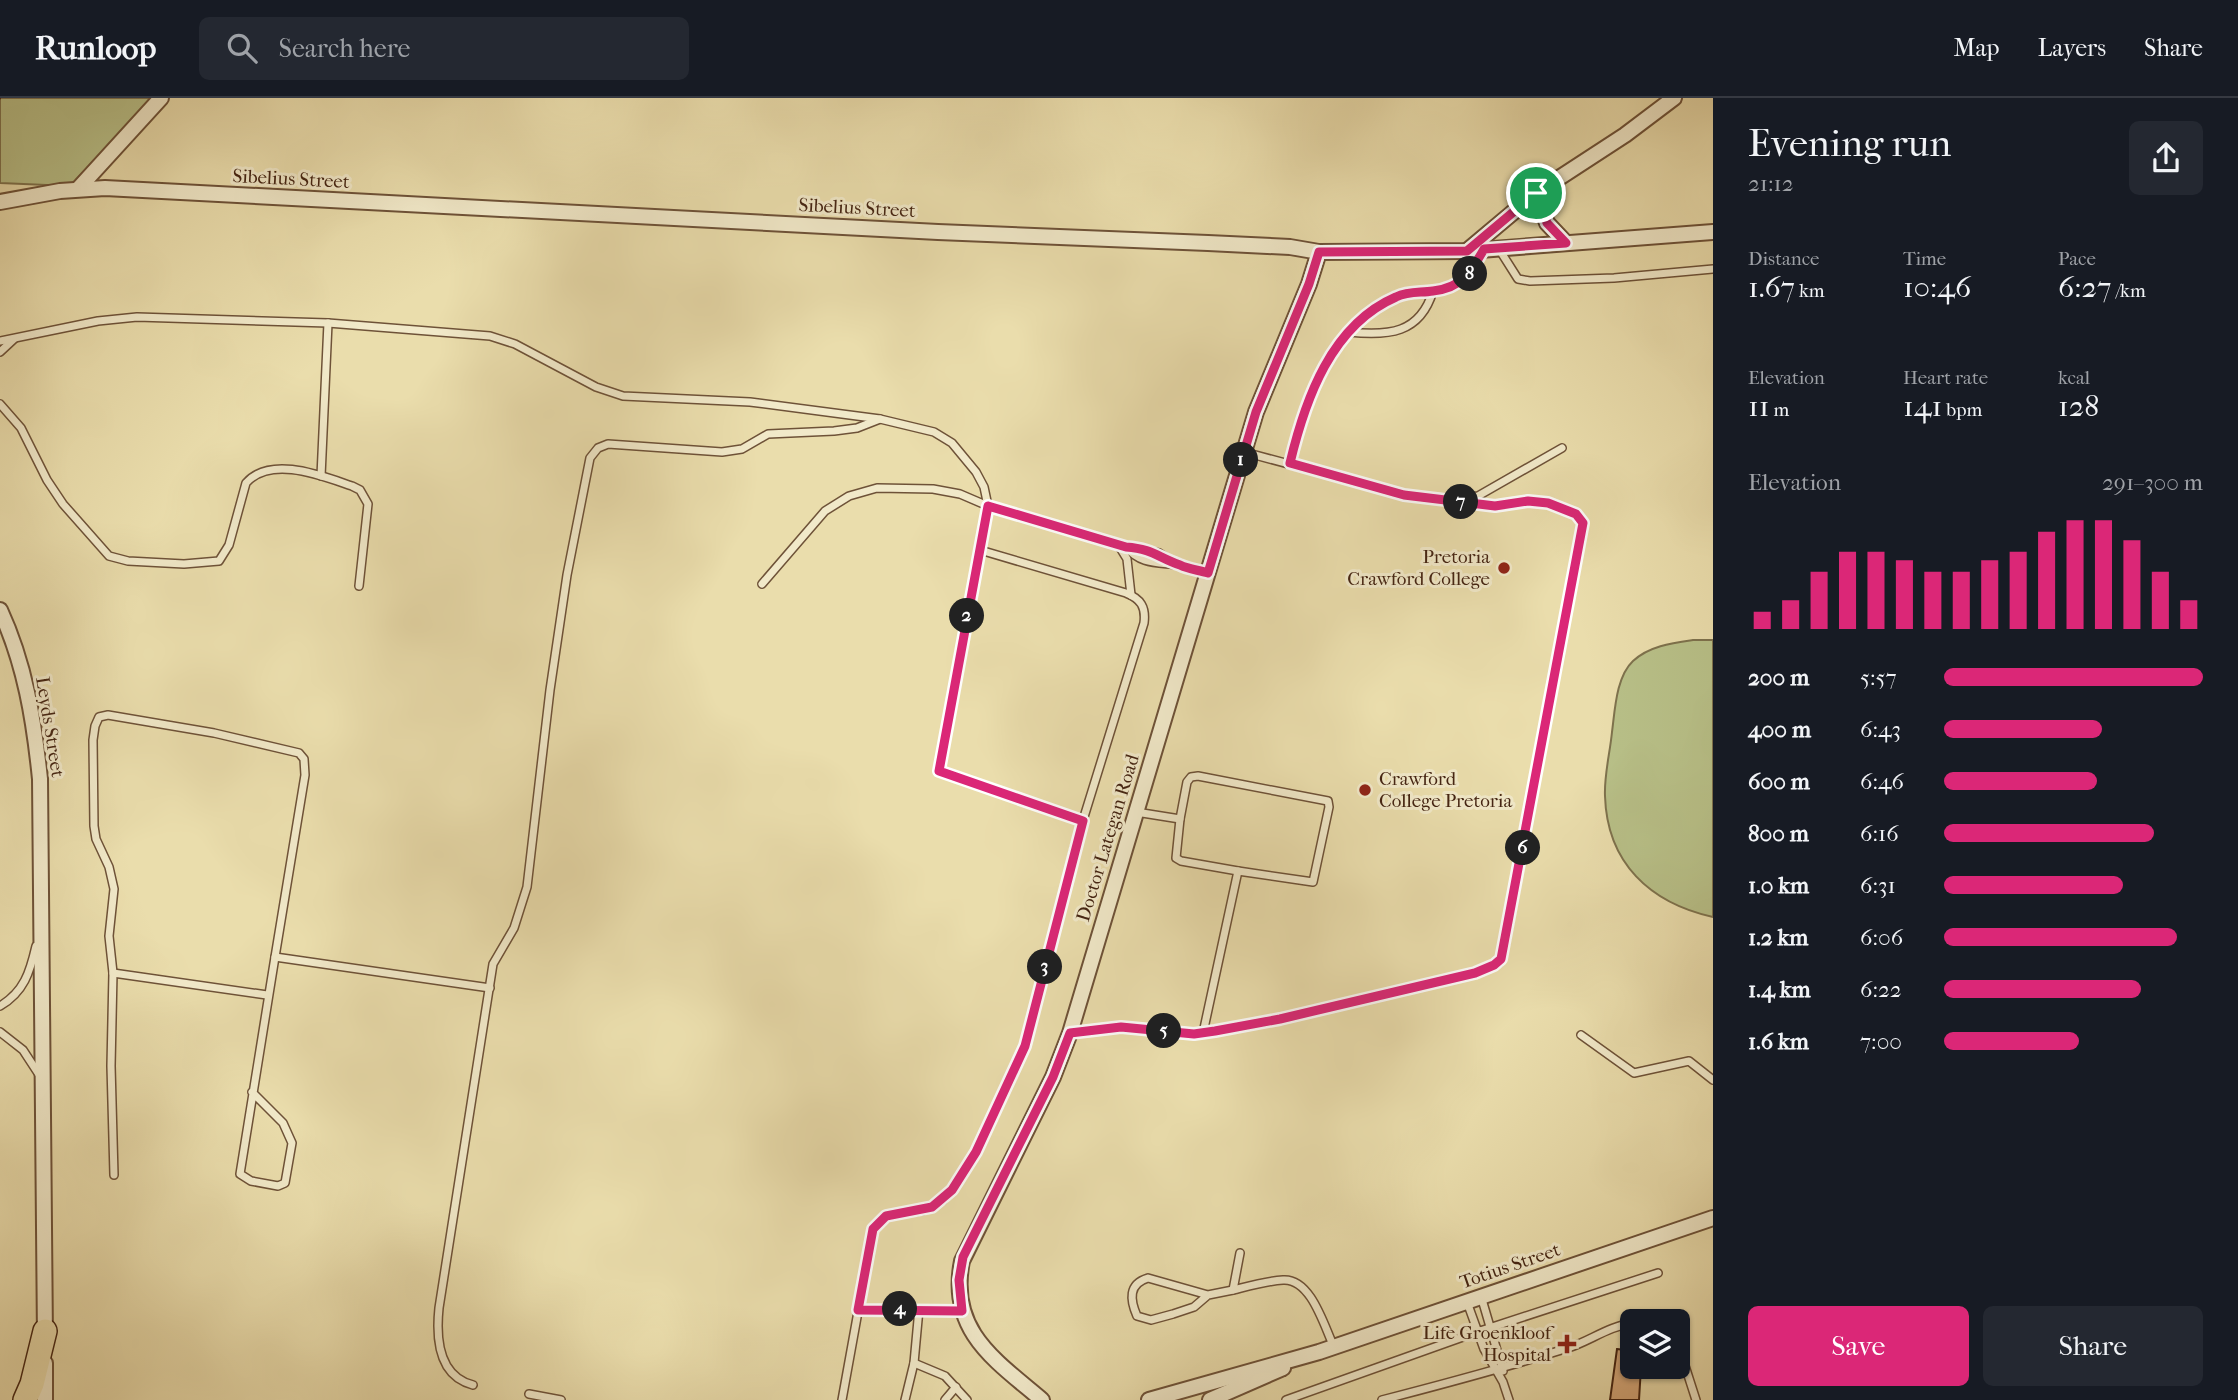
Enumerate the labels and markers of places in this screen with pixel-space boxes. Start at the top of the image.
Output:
pin [1506,163,1566,223]
pin: 8 [1452,256,1488,292]
pin: 1 [1224,442,1258,478]
pin: 7 [1444,484,1478,520]
place label: Pretoria Crawford College [1347,546,1490,590]
marker: Pretoria Crawford College [1496,560,1512,576]
pin: 2 [950,598,984,634]
place label: Crawford College Pretoria [1379,768,1512,812]
marker: Crawford College Pretoria [1357,782,1373,798]
pin: 6 [1506,830,1540,866]
pin: 3 [1028,950,1062,984]
pin: 5 [1146,1014,1182,1048]
pin: 4 [883,1292,918,1326]
place label: Life Groenkloof Hospital [1423,1322,1555,1366]
marker: Life Groenkloof Hospital [1557,1334,1577,1354]

